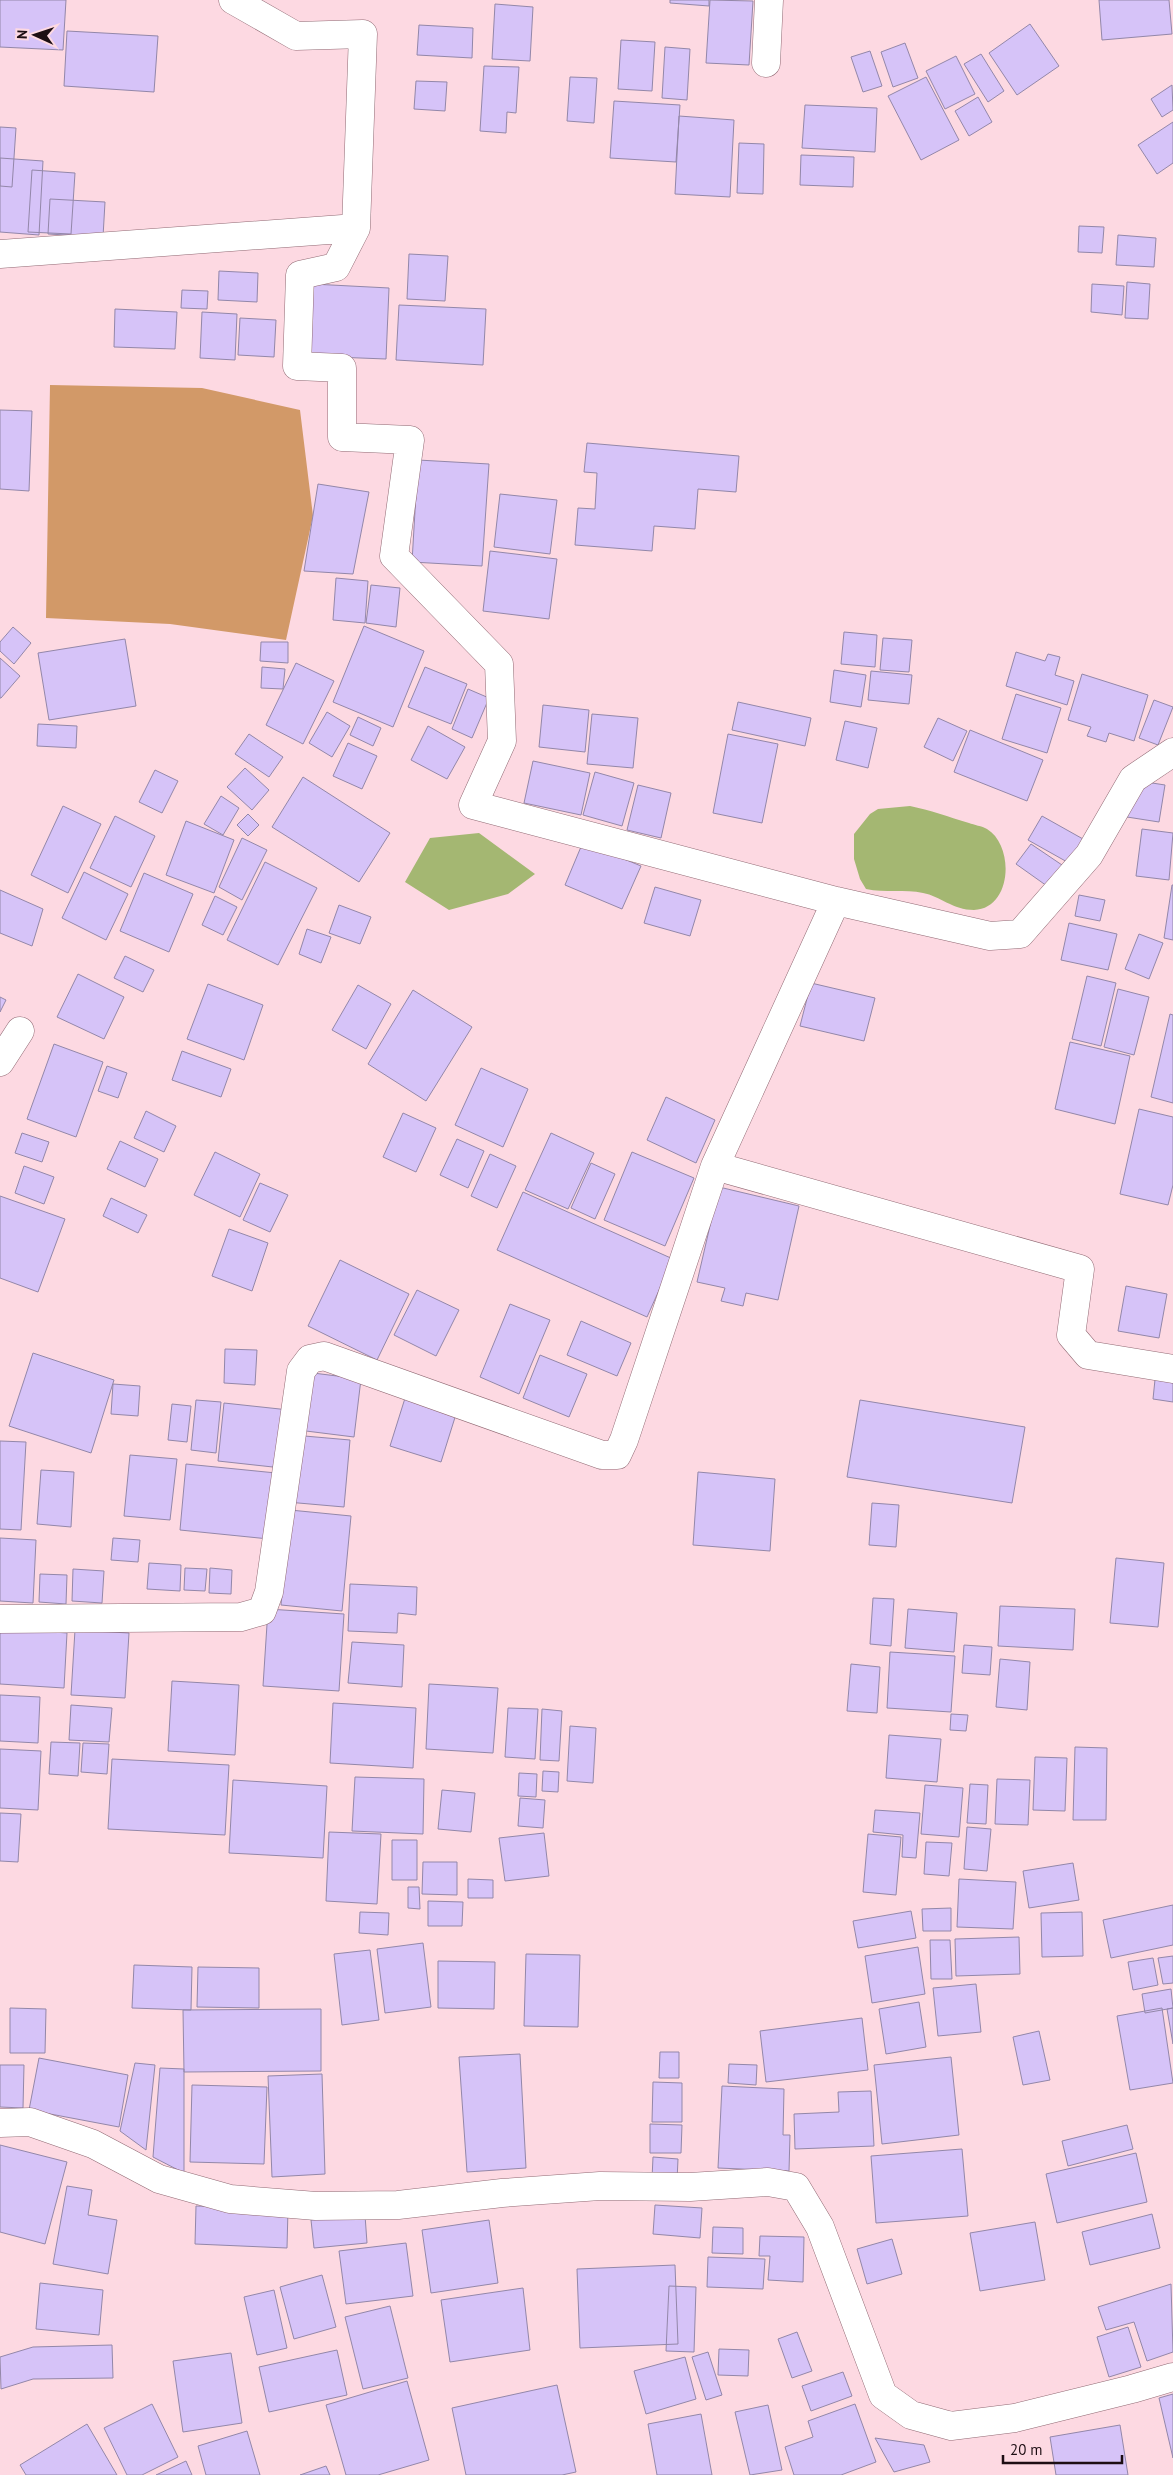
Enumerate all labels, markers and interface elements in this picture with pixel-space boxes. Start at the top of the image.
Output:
north arrow [10,10,60,60]
text: N [13,29,31,39]
scale bar [1003,2432,1122,2464]
text: 20 m [1010,2440,1043,2459]

